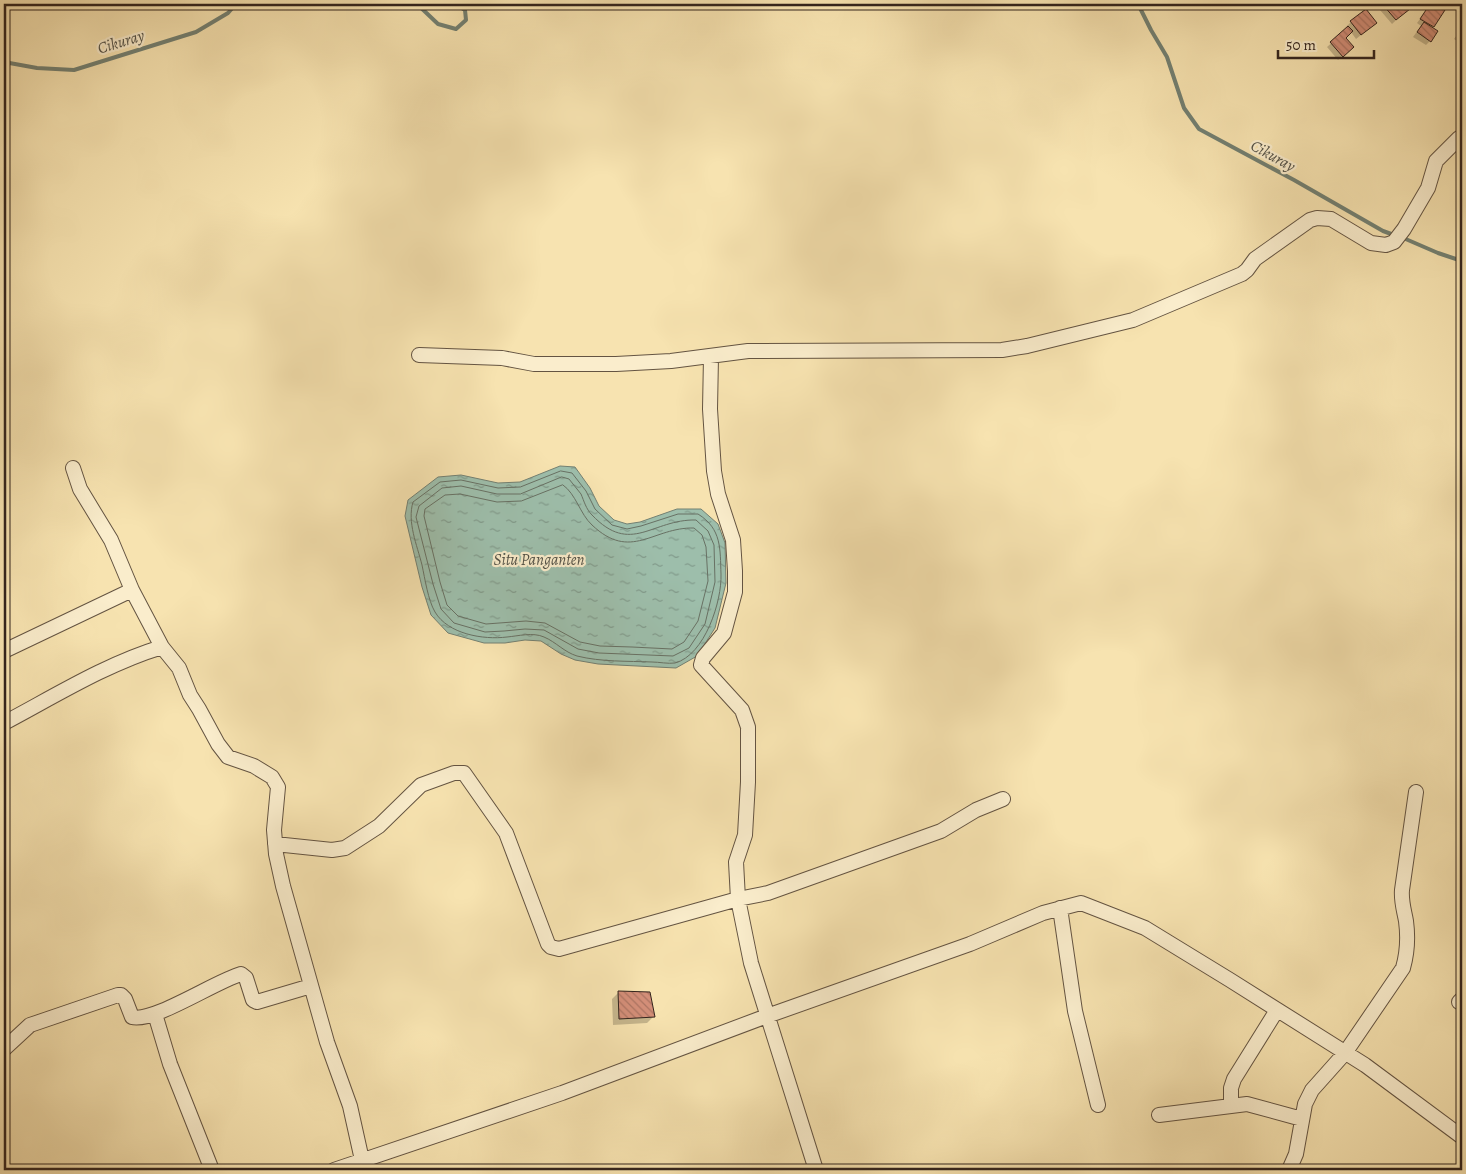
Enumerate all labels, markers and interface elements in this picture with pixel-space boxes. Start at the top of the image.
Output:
water label: Cikuray [95,24,147,60]
scale bar [1278,28,1375,60]
text: 50 m [1286,35,1316,55]
water label: Cikuray [1247,135,1299,177]
water label: Situ Panganten [494,549,584,571]

